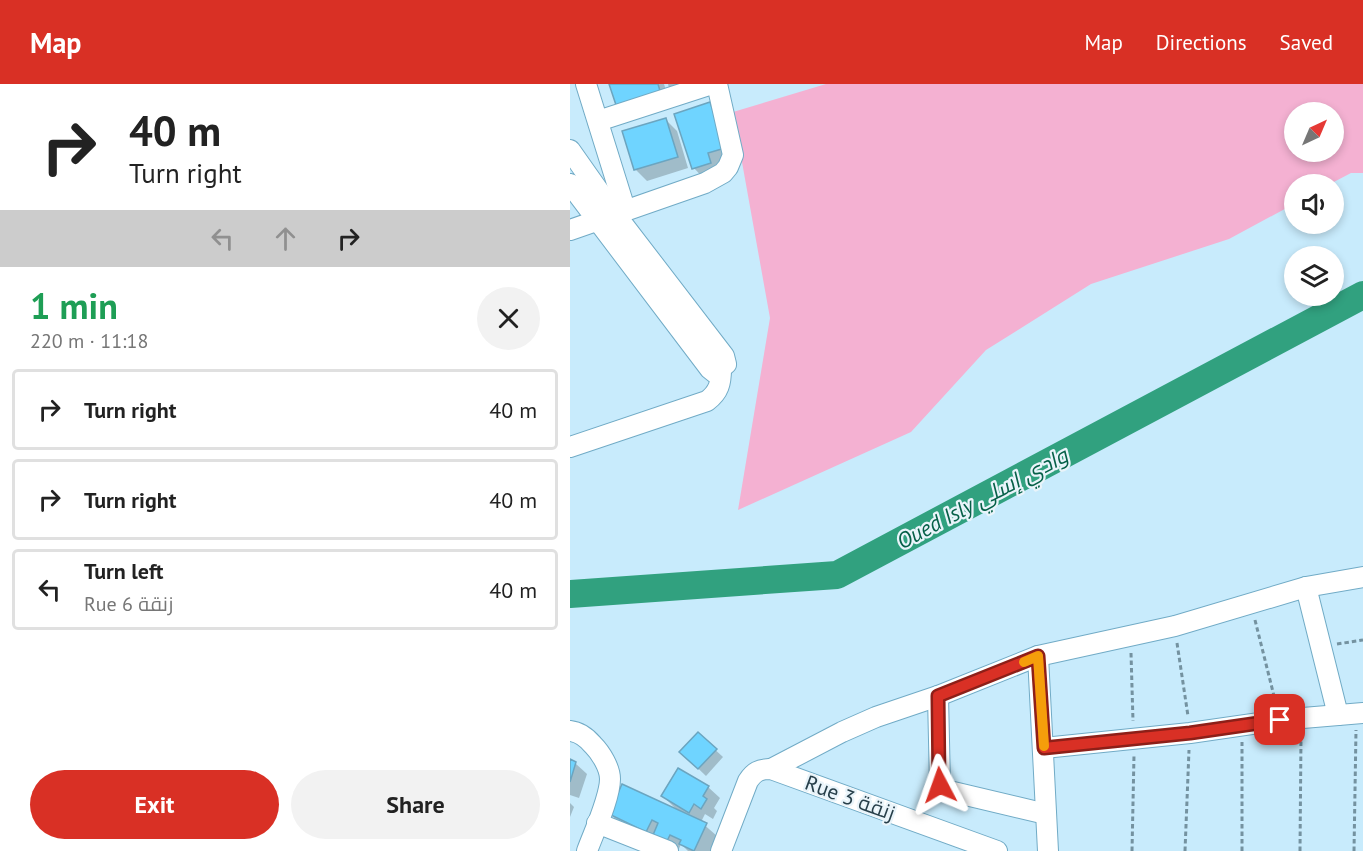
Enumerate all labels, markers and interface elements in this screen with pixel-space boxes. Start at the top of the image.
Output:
text: Map [30,24,81,61]
text: Map [1084,29,1123,56]
text: Directions [1156,29,1247,56]
text: Saved [1280,29,1333,56]
north arrow [1284,102,1344,162]
map controls [1284,102,1344,306]
text: 40 m [129,103,221,158]
icon: right [30,108,108,186]
text: Turn right [129,156,242,190]
button: sound [1284,174,1344,234]
icon: left [206,222,239,255]
icon: ahead [269,222,302,255]
icon: right [332,222,365,255]
button: layers [1284,246,1344,306]
text: 1 min [30,282,118,329]
button: close [477,287,540,350]
text: 220 m · 11:18 [30,328,148,354]
icon: right [33,393,66,426]
text: Turn right [84,396,176,424]
text: 40 m [489,396,537,424]
water label: Oued Isly وادي إسلي [892,440,1076,558]
icon: right [33,483,66,516]
text: Turn right [84,486,176,514]
text: 40 m [489,486,537,514]
text: Turn left [84,557,164,585]
icon: left [33,573,66,606]
text: 40 m [489,576,537,604]
text: Rue 6 زنقة [84,591,173,617]
pin [1254,694,1305,745]
icon: arrive [1263,703,1296,736]
position arrow [908,753,972,817]
street label: Rue 3 زنقة [802,769,899,826]
button: Exit [30,770,279,839]
button: Share [291,770,540,839]

